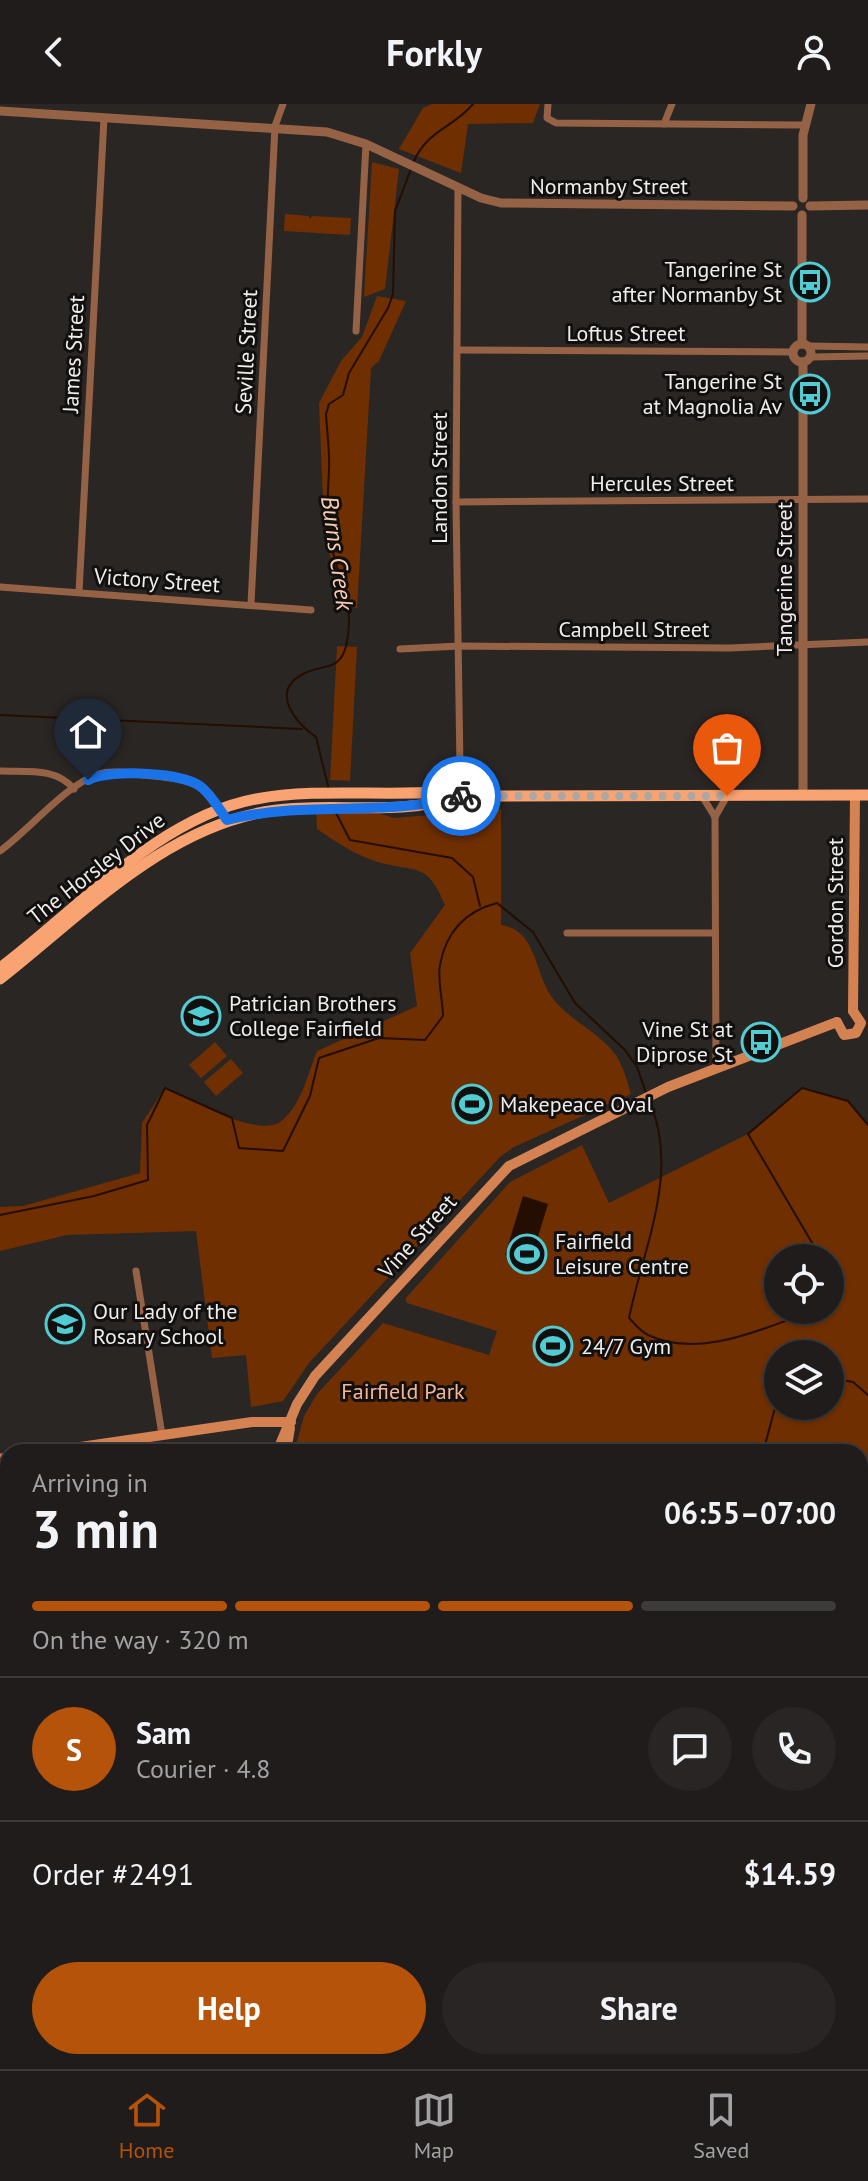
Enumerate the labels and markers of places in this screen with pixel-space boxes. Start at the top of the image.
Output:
place label: Tangerine St after Normanby St [612,255,783,308]
bus stop icon: Tangerine St after Normanby St [789,261,831,303]
place label: Tangerine St at Magnolia Av [643,367,783,420]
bus stop icon: Tangerine St at Magnolia Av [789,373,831,415]
pin [54,698,122,780]
pin [693,714,761,796]
place label: Patrician Brothers College Fairfield [229,989,396,1042]
school or university icon: Patrician Brothers College Fairfield [180,995,222,1037]
place label: Vine St at Diprose St [636,1015,734,1068]
bus stop icon: Vine St at Diprose St [740,1021,782,1063]
sports icon: Makepeace Oval [451,1083,493,1125]
place label: Makepeace Oval [500,1090,653,1118]
place label: Fairfield Leisure Centre [555,1227,689,1280]
sports icon: Fairfield Leisure Centre [506,1233,548,1275]
place label: Our Lady of the Rosary School [93,1297,237,1350]
school or university icon: Our Lady of the Rosary School [44,1303,86,1345]
sports icon: 24/7 Gym [532,1325,574,1367]
place label: 24/7 Gym [581,1332,671,1360]

